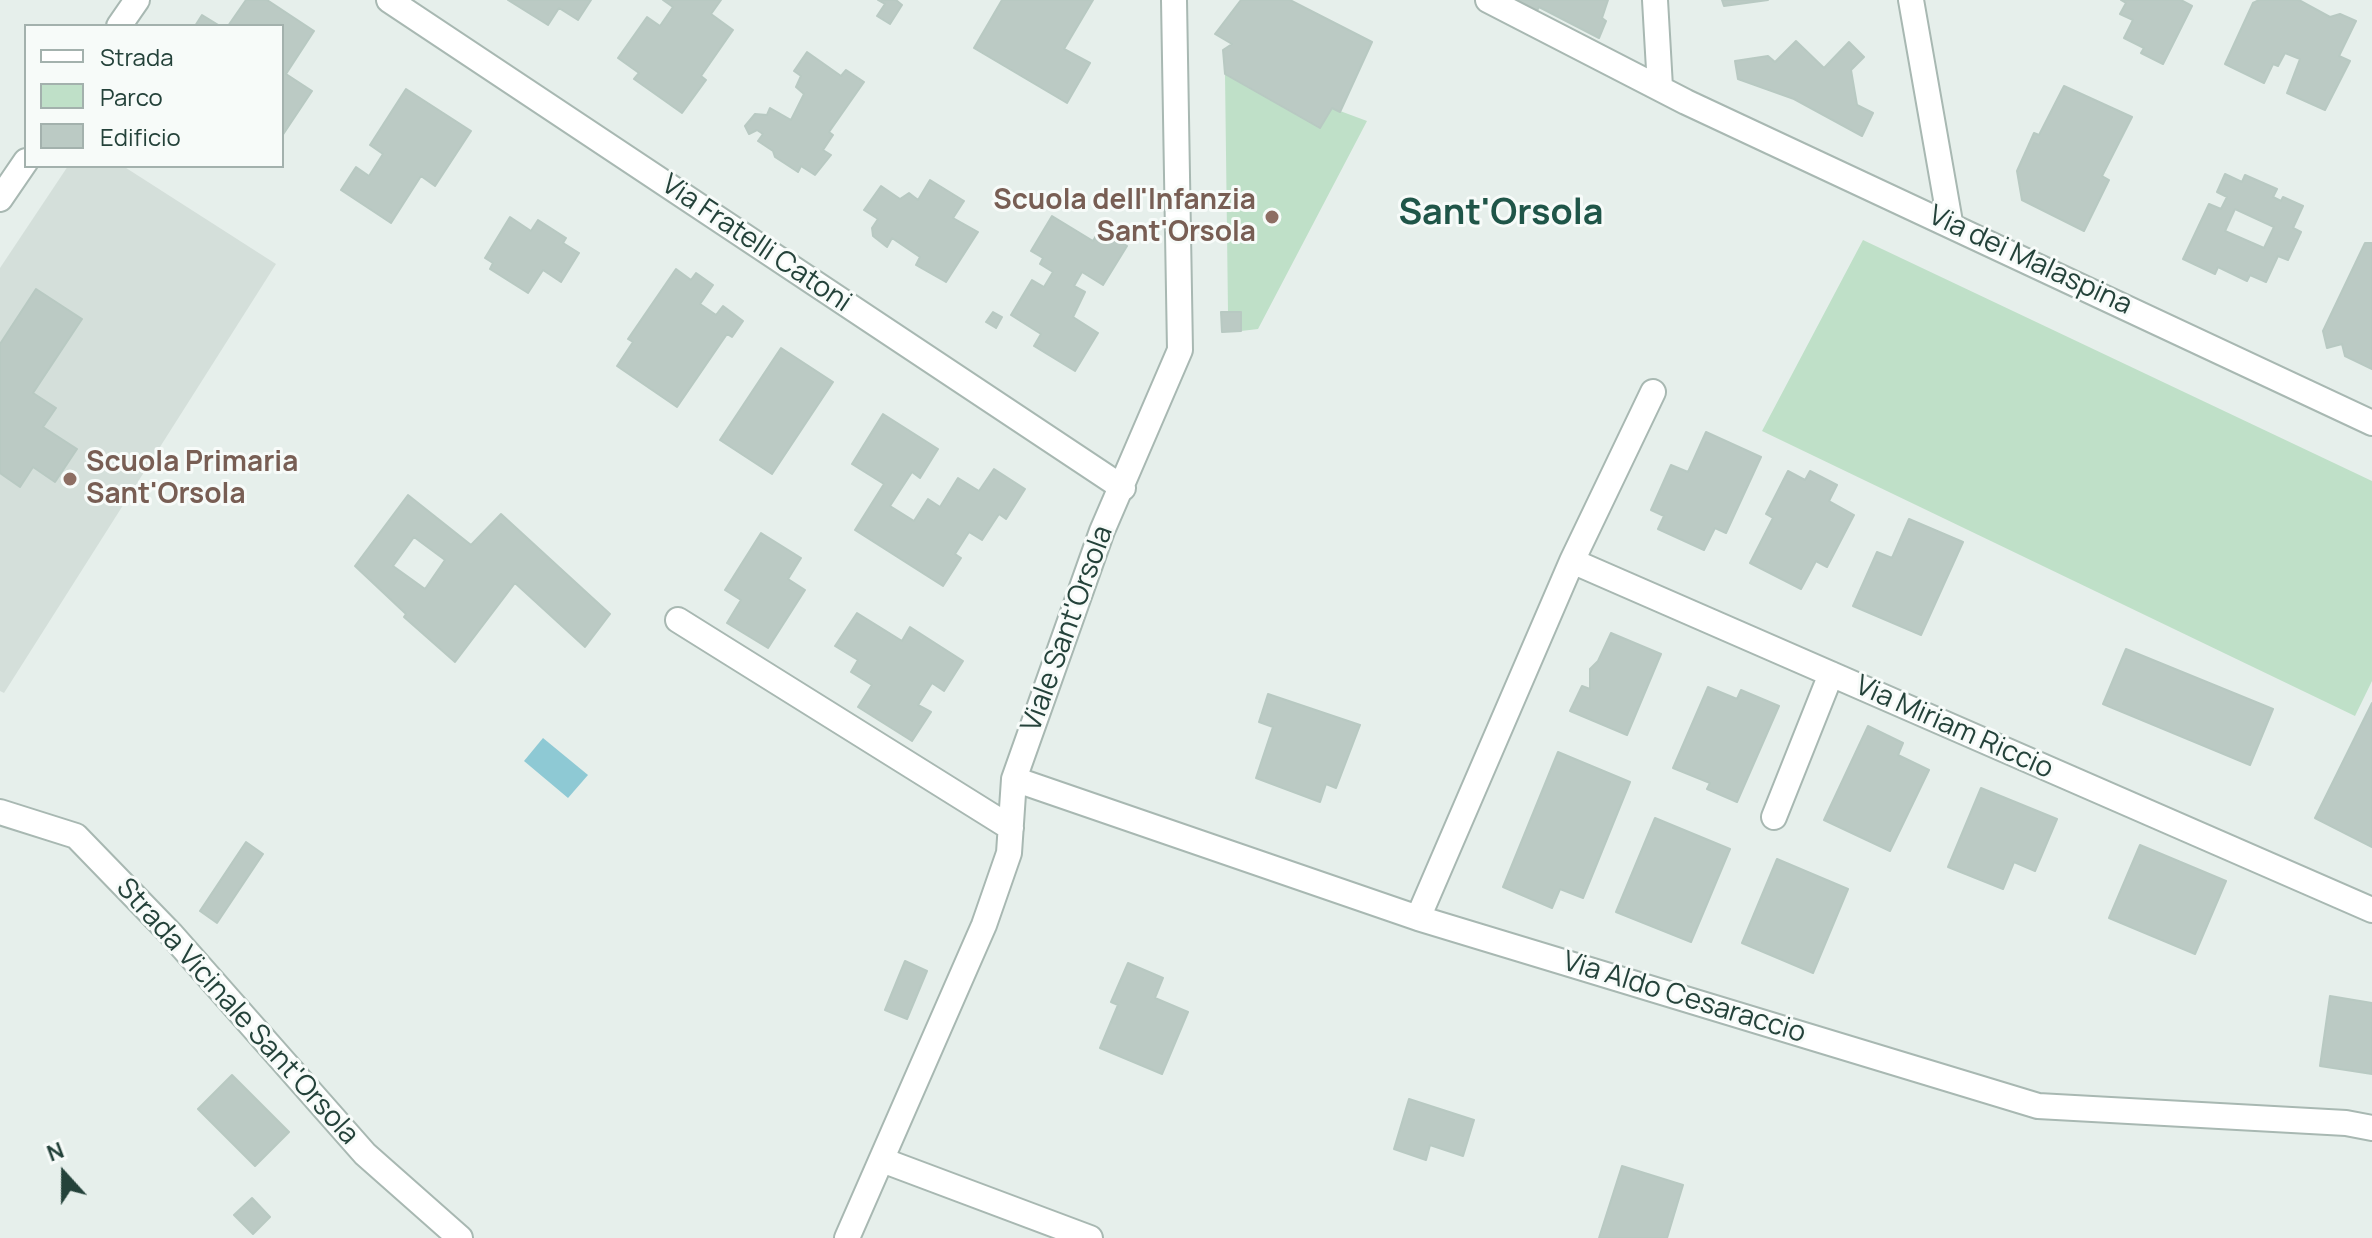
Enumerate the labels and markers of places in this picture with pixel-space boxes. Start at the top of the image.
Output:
place label: Scuola dell'Infanzia Sant'Orsola [993,184,1256,250]
marker: Scuola dell'Infanzia Sant'Orsola [1263,208,1281,226]
place label: Scuola Primaria Sant'Orsola [86,446,298,512]
marker: Scuola Primaria Sant'Orsola [61,470,79,488]

